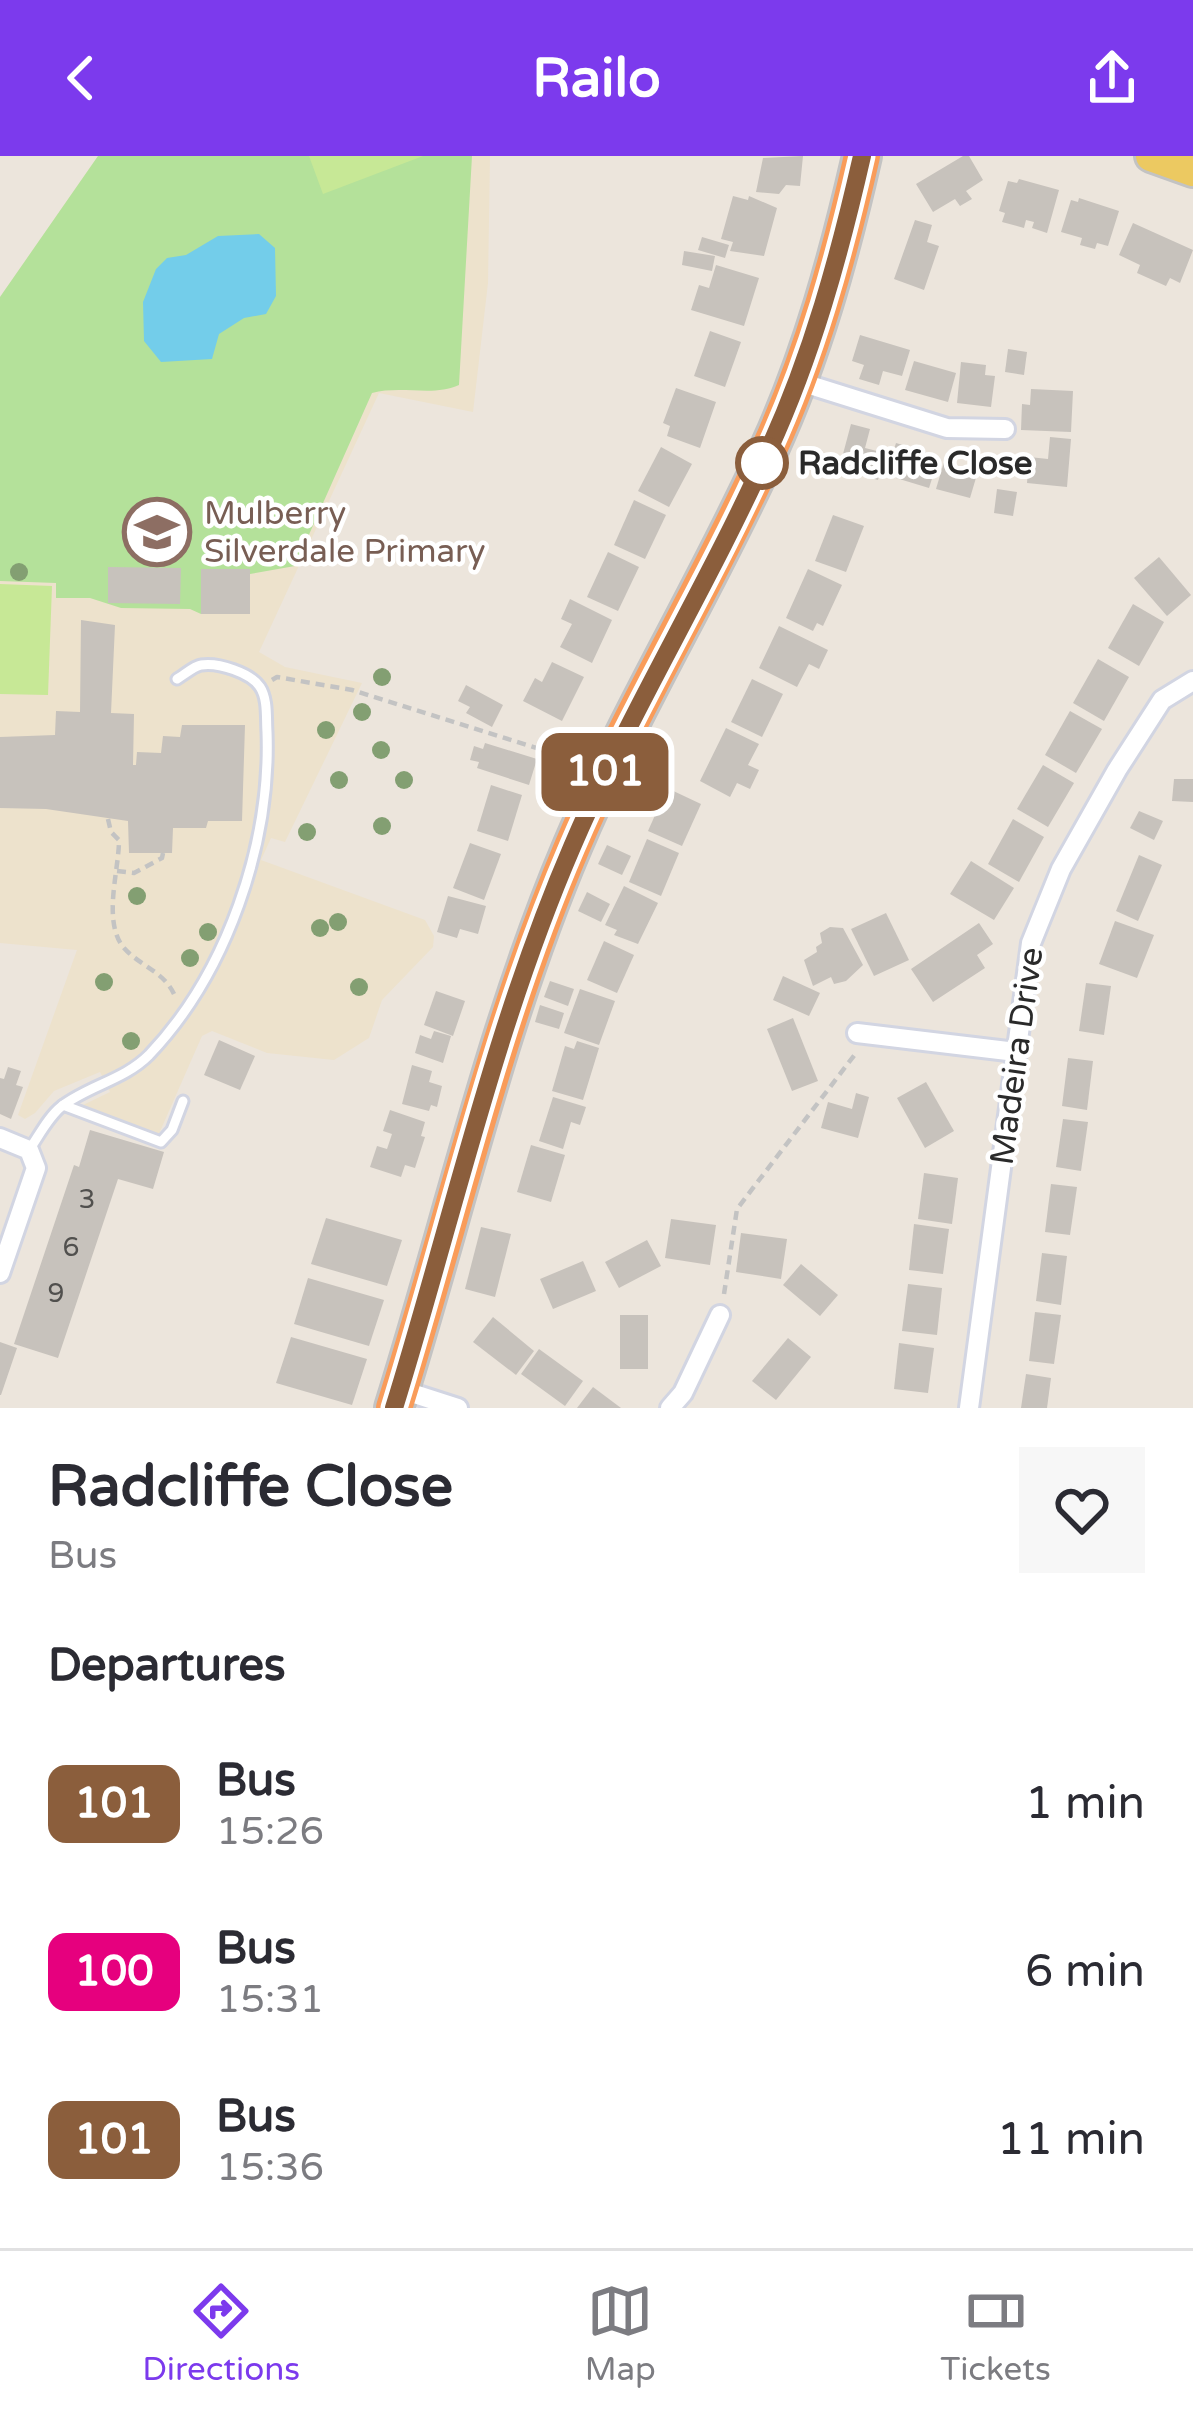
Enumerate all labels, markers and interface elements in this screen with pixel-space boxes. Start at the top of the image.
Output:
icon: back [48,45,114,111]
icon: share [1079,45,1145,111]
text: Railo [532,46,661,111]
marker: Radcliffe Close [737,438,787,488]
place label: Radcliffe Close [798,444,1032,483]
place label: Mulberry Silverdale Primary [204,494,485,571]
school or university icon: Mulberry Silverdale Primary [122,497,192,567]
line badge: 101 [536,733,674,811]
text: 101 [565,746,645,797]
street label: Madeira Drive [982,945,1052,1167]
house number: 3 [79,1183,95,1216]
house number: 6 [63,1231,79,1264]
house number: 9 [48,1277,64,1310]
button: heart [1019,1447,1145,1573]
text: Radcliffe Close [48,1453,453,1521]
text: Bus [48,1532,117,1579]
text: Departures [48,1639,286,1693]
text: Bus [216,1754,296,1808]
text: 1 min [1025,1777,1145,1831]
text: 101 [74,1778,154,1829]
text: 15:26 [216,1808,324,1855]
text: Bus [216,1922,296,1976]
text: 6 min [1025,1945,1145,1999]
text: 100 [74,1946,154,1997]
text: 15:31 [216,1976,324,2023]
text: Bus [216,2090,296,2144]
text: 11 min [997,2113,1145,2167]
text: 101 [74,2114,154,2165]
text: 15:36 [216,2144,324,2191]
tab: Directions [142,2278,300,2389]
tab: Map [585,2278,656,2389]
tab: Tickets [940,2278,1051,2389]

